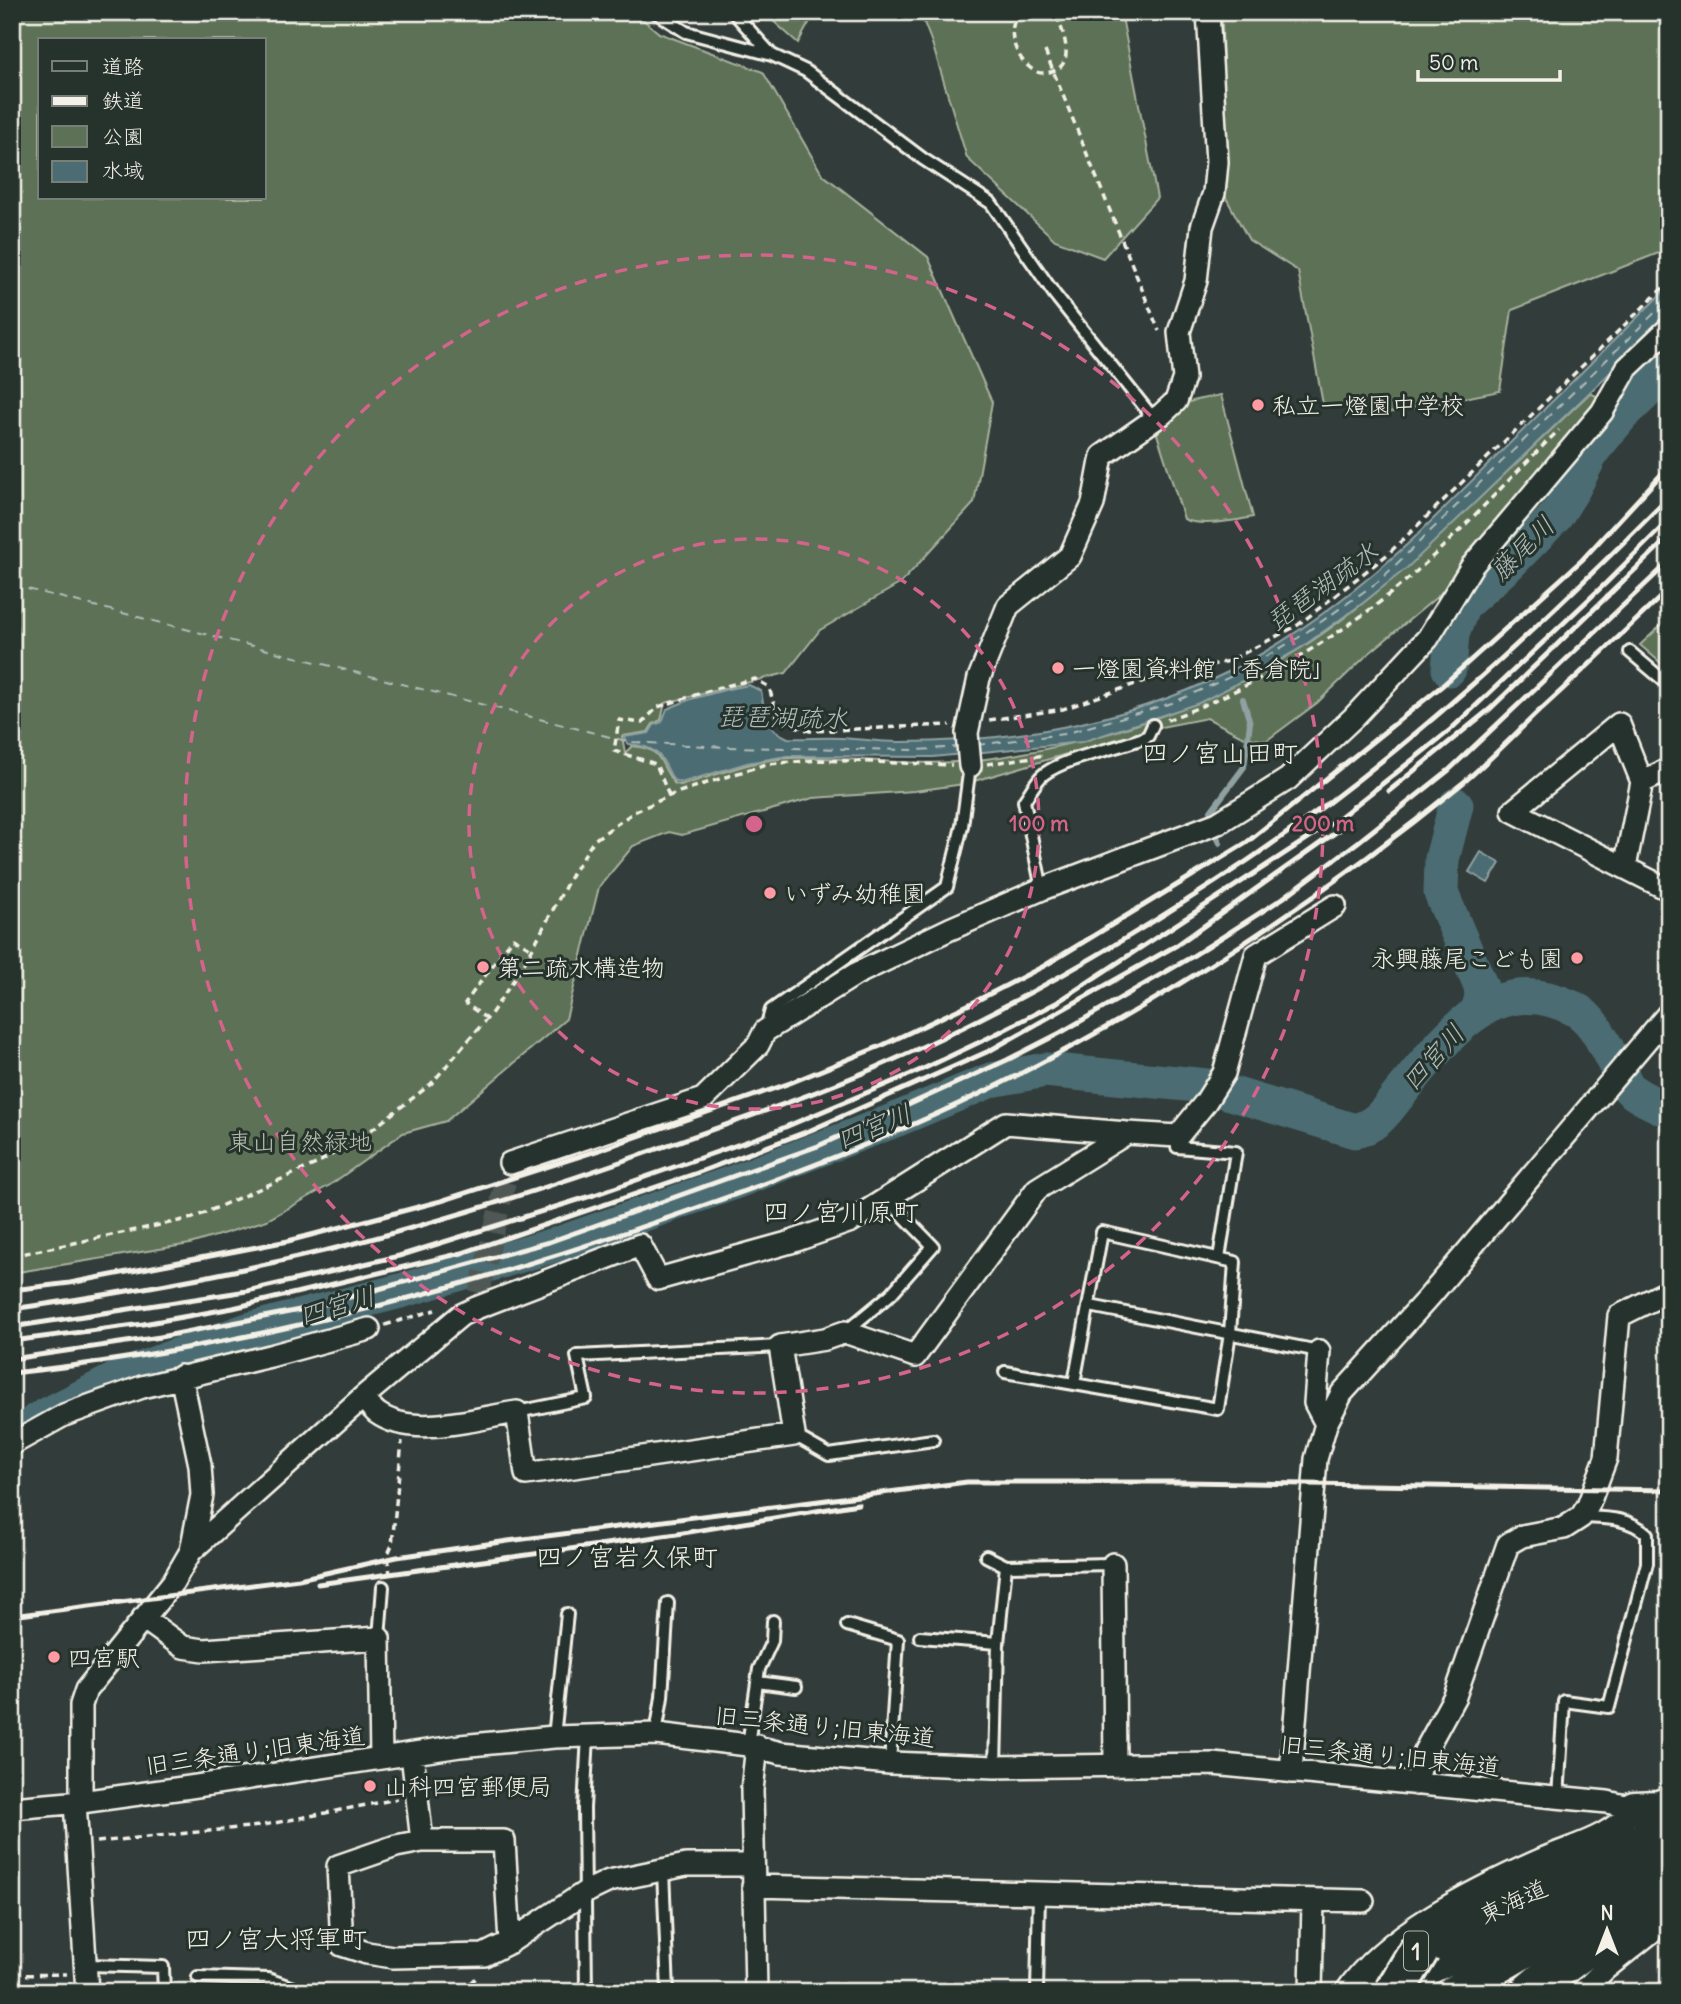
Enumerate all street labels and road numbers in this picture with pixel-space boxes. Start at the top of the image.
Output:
street label: 旧三条通り;旧東海道 [713,1699,937,1753]
street label: 旧三条通り;旧東海道 [143,1720,367,1780]
street label: 旧三条通り;旧東海道 [1278,1728,1502,1782]
street label: 東海道 [1474,1872,1552,1930]
road number: 1 [1404,1932,1428,1970]

